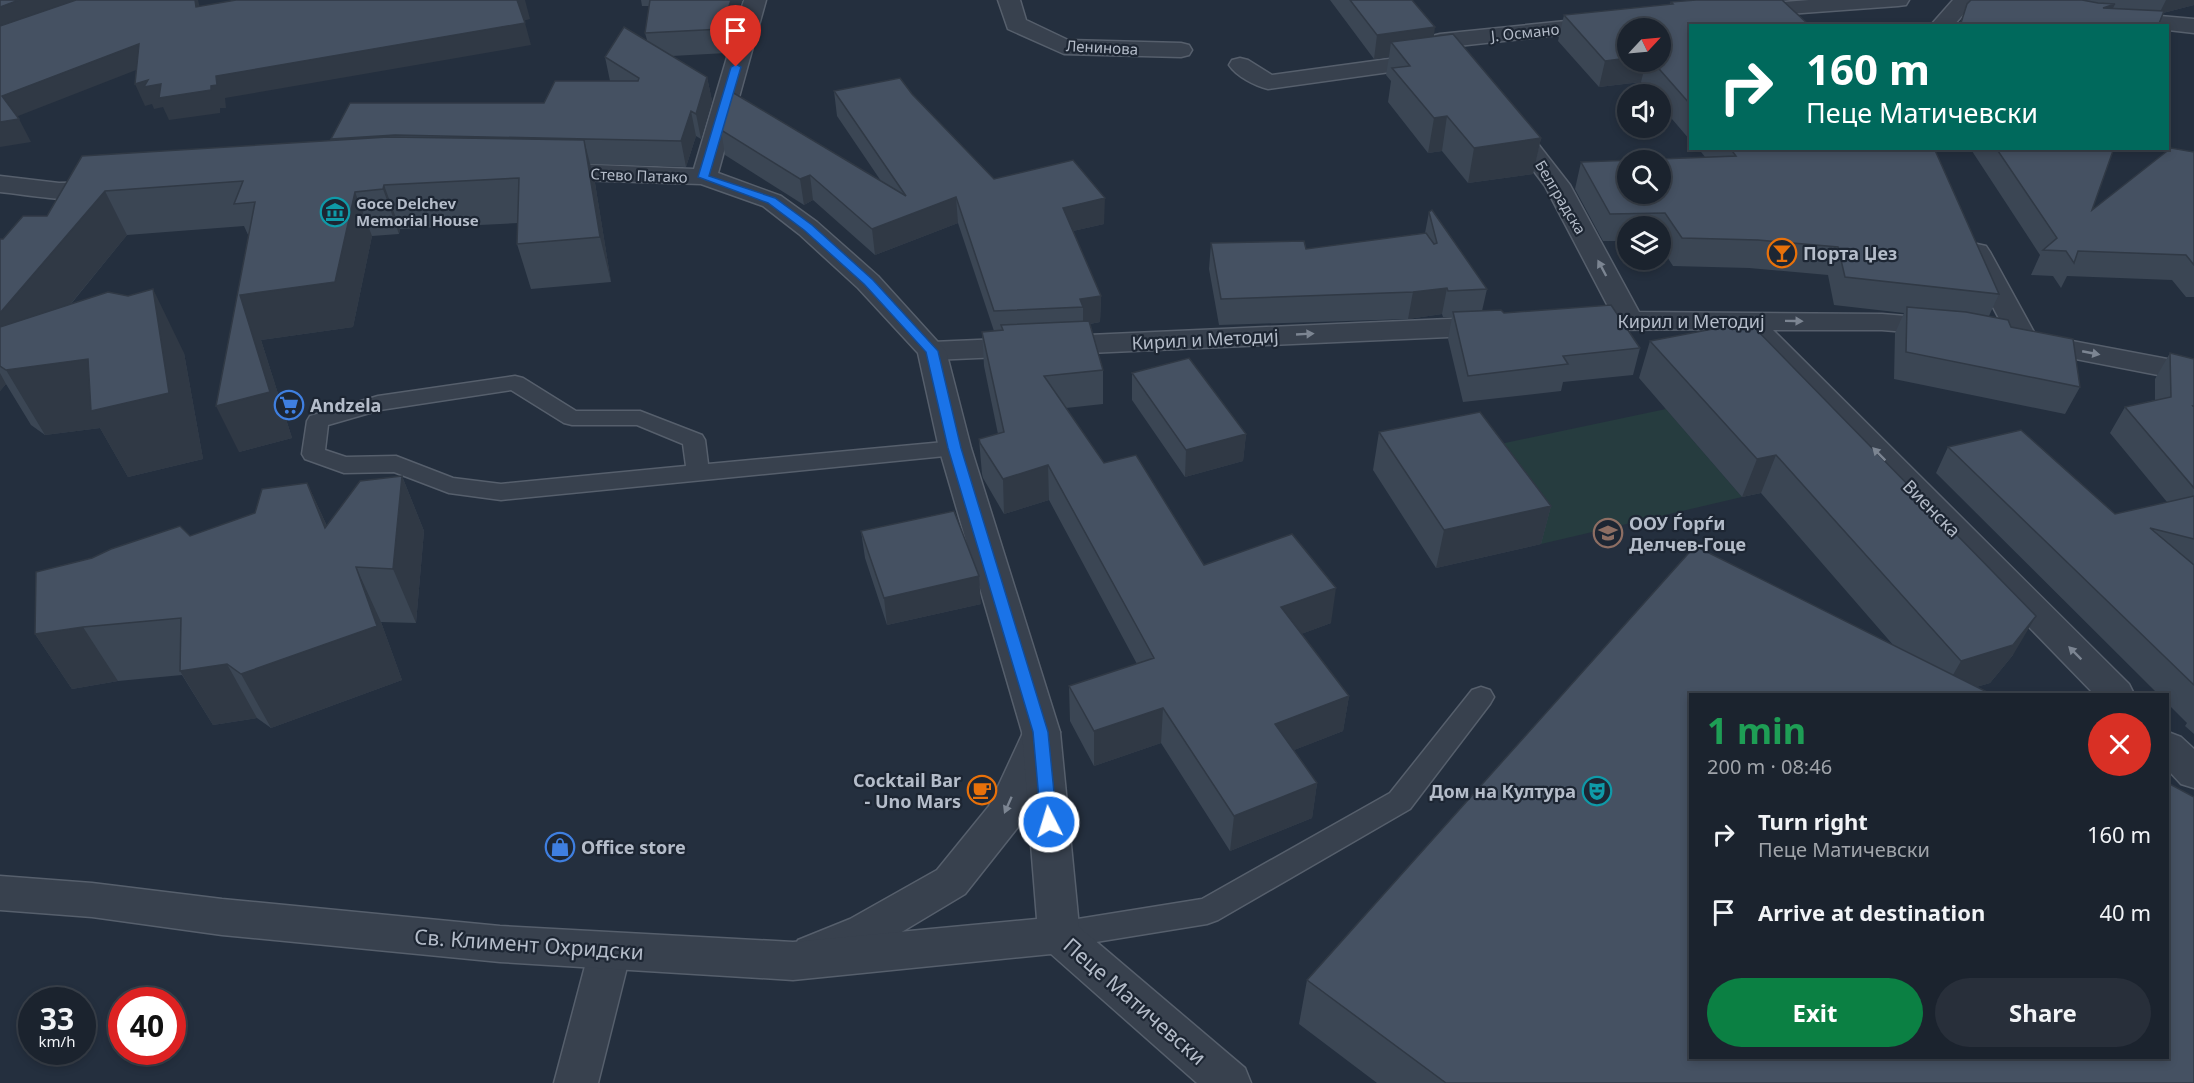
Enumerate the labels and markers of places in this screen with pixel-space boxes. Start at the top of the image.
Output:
pin [710,5,761,67]
place label: Goce Delchev Memorial House [356,193,479,230]
museum icon: Goce Delchev Memorial House [319,196,351,228]
bar icon: Порта Џез [1766,237,1798,269]
place label: Порта Џез [1803,241,1897,265]
supermarket icon: Andzela [273,389,305,421]
place label: Andzela [310,393,381,417]
place label: ООУ Ѓорѓи Делчев-Гоце [1629,511,1746,556]
school or university icon: ООУ Ѓорѓи Делчев-Гоце [1592,517,1624,549]
place label: Cocktail Bar - Uno Mars [853,768,961,813]
cafe icon: Cocktail Bar - Uno Mars [966,774,998,806]
theatre icon: Дом на Култура [1581,775,1613,807]
place label: Дом на Култура [1429,779,1576,803]
shop icon: Office store [544,831,576,863]
place label: Office store [581,835,686,859]

